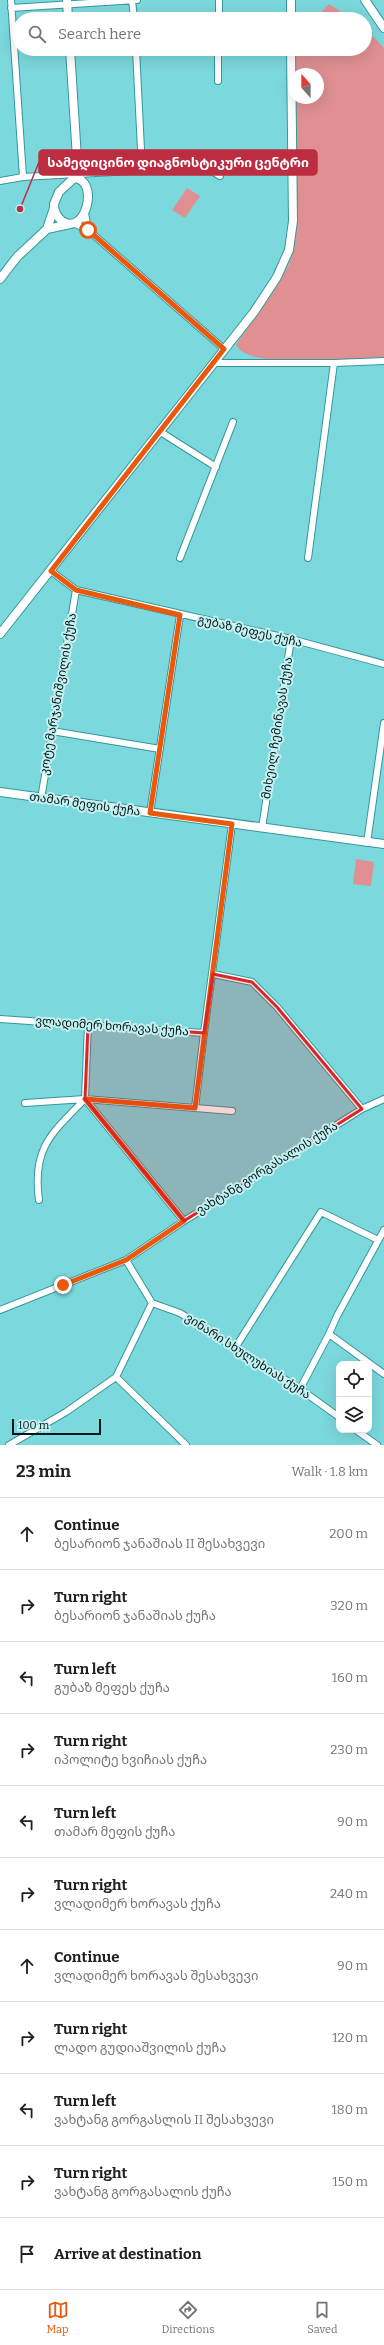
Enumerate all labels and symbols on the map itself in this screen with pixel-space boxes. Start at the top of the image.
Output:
north arrow [288,68,324,104]
callout: სამედიცინო დიაგნოსტიკური ცენტრი [39,150,317,175]
text: სამედიცინო დიაგნოსტიკური ცენტრი [47,155,309,171]
route start [79,221,97,239]
street label: კოტე მარჯანიშვილის ქუჩა [37,612,80,776]
street label: გუბაზ მეფეს ქუჩა [196,612,304,650]
street label: მიხეილ ჩემინავას ქუჩა [259,656,296,800]
street label: თამარ მეფის ქუჩა [29,789,141,819]
street label: ვლადიმერ ხორავას ქუჩა [35,1014,189,1039]
street label: ვახტანგ გორგასალის ქუჩა [194,1119,341,1218]
route end [54,1276,72,1294]
street label: ვინარი სხულუხიას ქუჩა [182,1310,313,1403]
scale bar [12,1417,101,1436]

